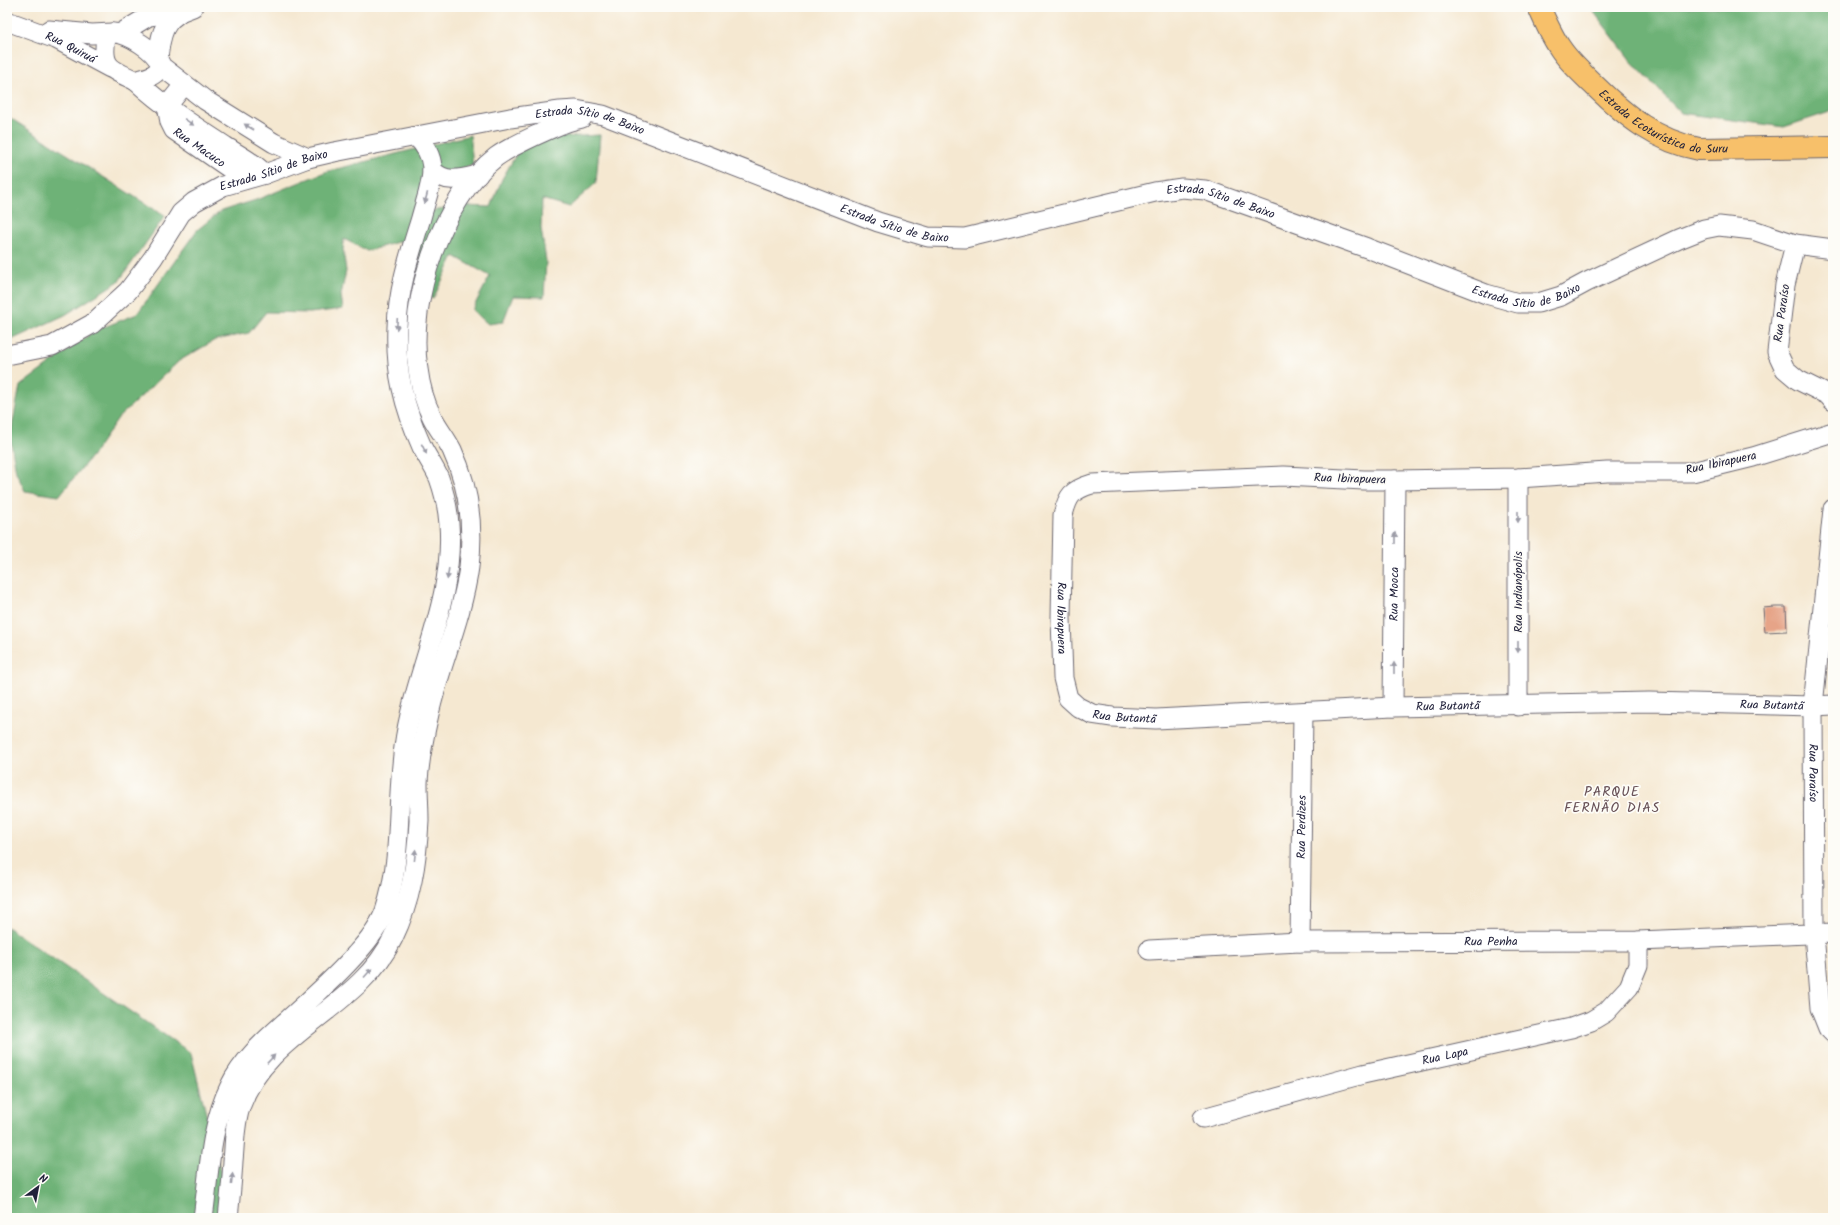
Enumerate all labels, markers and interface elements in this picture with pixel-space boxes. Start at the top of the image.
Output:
street label: Rua Quiruá [43,26,101,69]
street label: Estrada Ecoturística do Suru [1594,85,1728,159]
street label: Estrada Sítio de Baixo [534,100,647,140]
one-way arrow [184,118,194,126]
street label: Rua Macuco [169,123,230,172]
one-way arrow [244,123,254,131]
street label: Estrada Sítio de Baixo [217,144,330,196]
street label: Estrada Sítio de Baixo [1165,178,1278,224]
one-way arrow [423,191,429,204]
street label: Estrada Sítio de Baixo [837,199,949,247]
street label: Estrada Sítio de Baixo [1469,278,1584,313]
street label: Rua Paraíso [1769,283,1795,343]
one-way arrow [394,318,400,331]
one-way arrow [421,443,427,455]
street label: Rua Ibirapuera [1684,446,1759,480]
street label: Rua Ibirapuera [1314,468,1387,490]
one-way arrow [1515,511,1521,524]
one-way arrow [1391,532,1398,544]
street label: Rua Indianópolis [1509,551,1528,633]
street label: Rua Mooca [1384,566,1404,621]
one-way arrow [445,568,451,580]
street label: Rua Ibirapuera [1051,582,1072,655]
one-way arrow [1515,641,1521,654]
one-way arrow [1391,661,1397,674]
street label: Rua Butantã [1740,695,1805,715]
street label: Rua Butantã [1416,696,1481,716]
street label: Rua Butantã [1091,705,1158,729]
street label: Rua Paraíso [1804,744,1823,802]
district label: PARQUE FERNÃO DIAS [1564,781,1660,819]
street label: Rua Perdizes [1292,795,1311,859]
one-way arrow [412,849,419,861]
street label: Rua Penha [1464,932,1518,951]
one-way arrow [364,968,373,979]
street label: Rua Lapa [1420,1041,1470,1070]
one-way arrow [266,1054,275,1064]
north arrow [18,1167,58,1207]
text: N [35,1170,51,1189]
one-way arrow [228,1173,235,1185]

